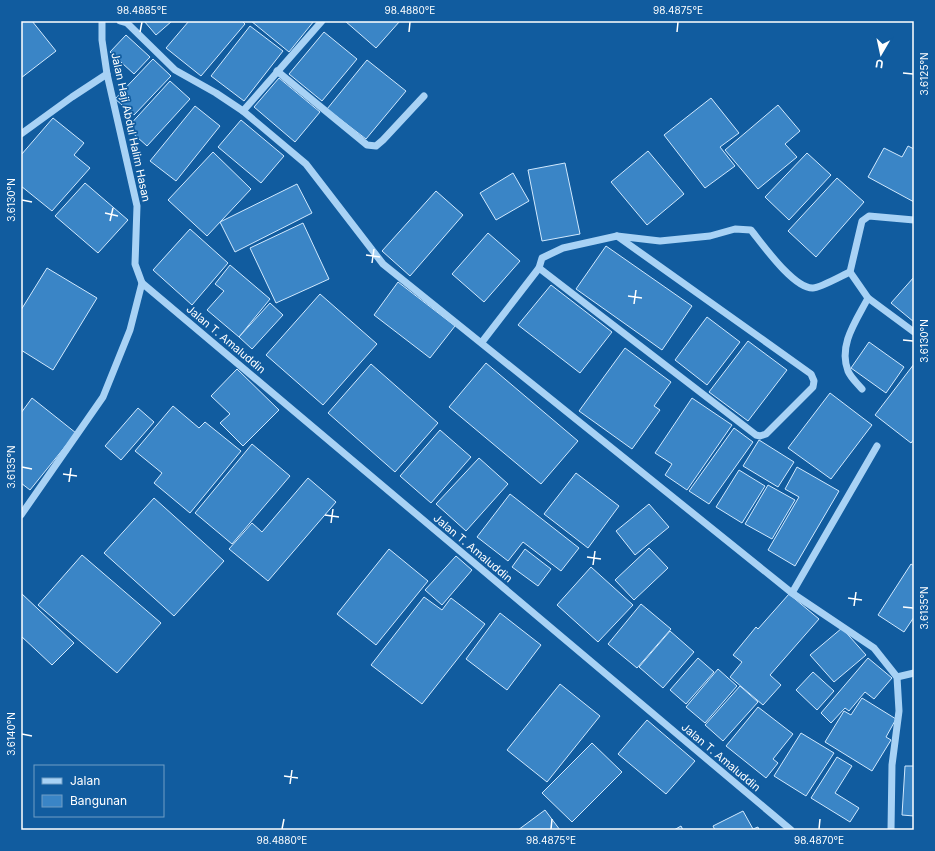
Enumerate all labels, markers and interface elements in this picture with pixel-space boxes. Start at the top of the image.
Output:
text: 98.4885°E [117,4,167,16]
text: 98.4880°E [385,4,435,16]
text: 98.4875°E [653,4,703,16]
north arrow [861,34,901,74]
street label: Jalan Haji Abdul Halim Hasan [108,51,154,203]
text: 3.6125°N [918,52,930,96]
text: U [874,56,885,71]
text: 3.6130°N [5,178,17,222]
street label: Jalan T. Amaluddin [184,302,268,376]
text: 3.6130°N [918,319,930,363]
text: 3.6135°N [5,445,17,489]
street label: Jalan T. Amaluddin [431,511,515,585]
text: 3.6135°N [918,586,930,630]
text: 3.6140°N [5,712,17,756]
street label: Jalan T. Amaluddin [679,720,763,794]
legend [34,765,164,817]
text: Jalan [70,773,100,788]
text: Bangunan [70,793,127,808]
text: 98.4880°E [257,834,307,846]
text: 98.4875°E [526,834,576,846]
text: 98.4870°E [794,834,844,846]

